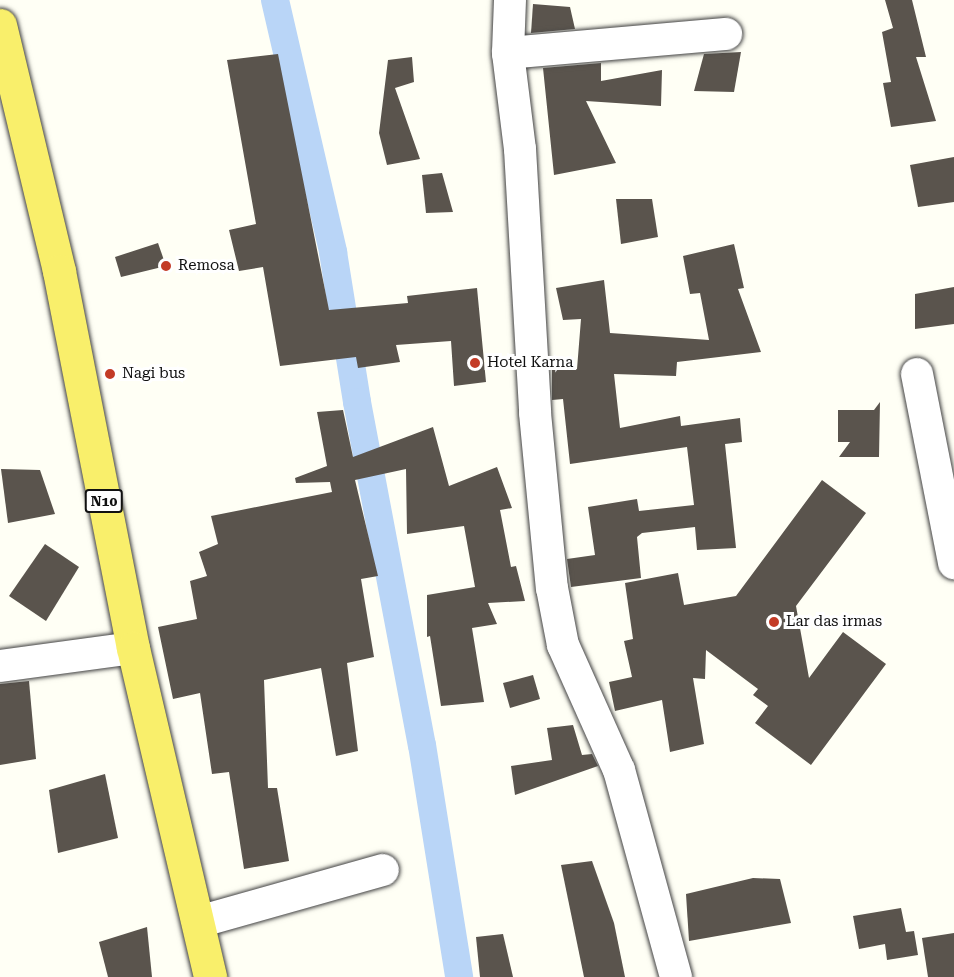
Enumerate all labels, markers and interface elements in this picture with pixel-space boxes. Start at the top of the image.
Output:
place label: Remosa [178,257,235,275]
marker: Remosa [159,259,173,273]
place label: Hotel Karna [487,354,573,372]
marker: Hotel Karna [468,356,482,370]
place label: Nagi bus [122,365,185,383]
marker: Nagi bus [103,367,117,381]
road number: N10 [84,490,124,512]
place label: Lar das irmas [786,613,882,631]
marker: Lar das irmas [767,615,781,629]

